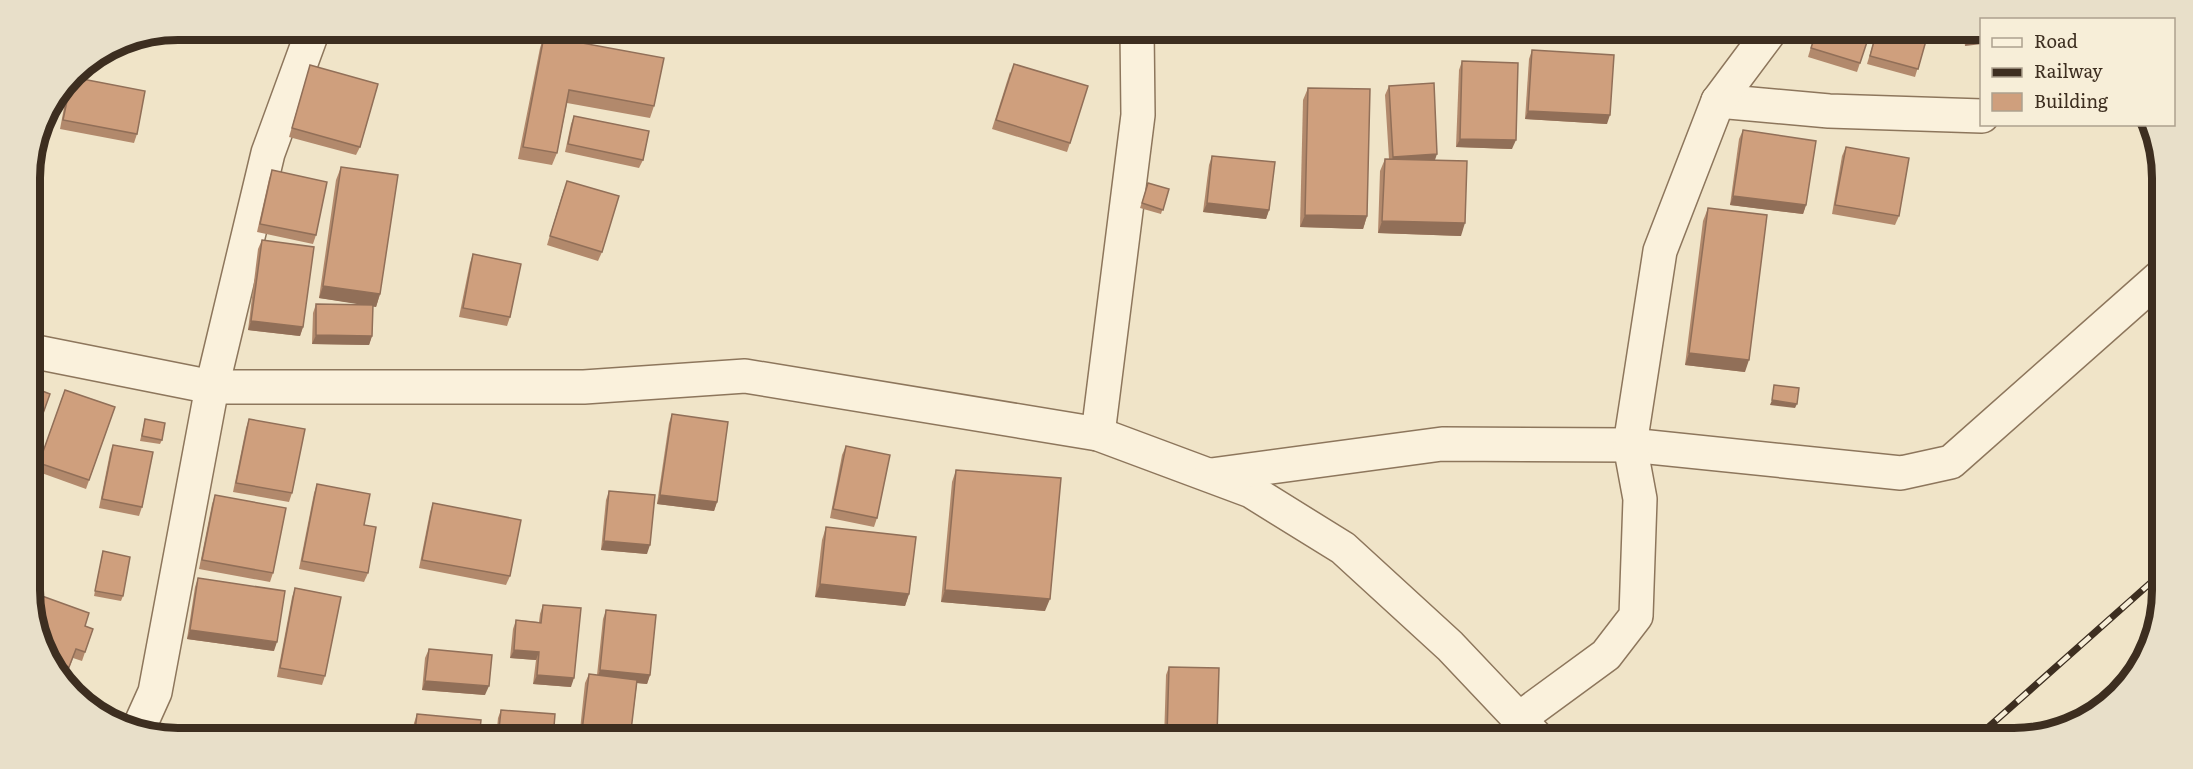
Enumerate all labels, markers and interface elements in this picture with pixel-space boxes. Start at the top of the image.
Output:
legend [1980,18,2175,126]
text: Road [2034,27,2078,54]
text: Railway [2034,57,2103,84]
text: Building [2034,87,2109,114]

